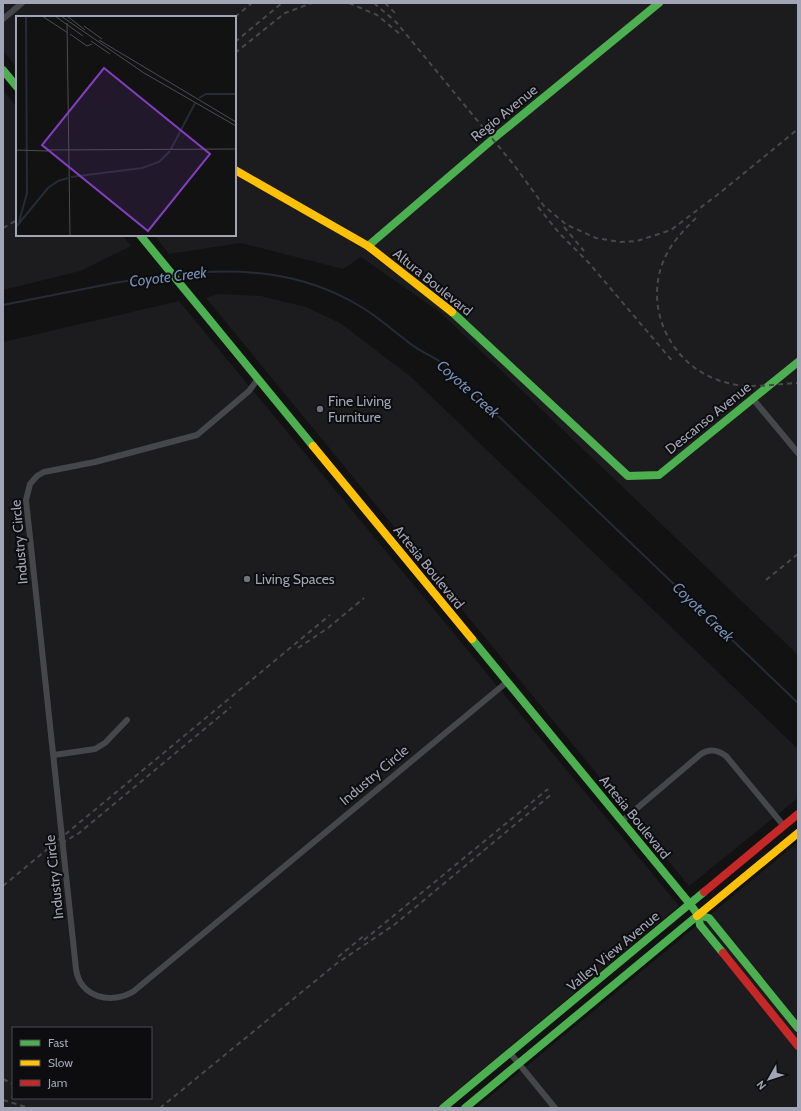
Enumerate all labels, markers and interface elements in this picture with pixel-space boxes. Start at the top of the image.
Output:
inset map [16,16,236,236]
street label: Regio Avenue [467,81,541,145]
street label: Altura Boulevard [390,244,476,320]
water label: Coyote Creek [128,263,208,291]
water label: Coyote Creek [433,356,503,422]
street label: Descanso Avenue [662,378,754,458]
place label: Fine Living Furniture [328,392,392,426]
marker: Fine Living Furniture [315,404,325,414]
street label: Industry Circle [6,499,32,585]
street label: Artesia Boulevard [390,521,468,613]
place label: Living Spaces [255,570,335,588]
marker: Living Spaces [242,574,252,584]
water label: Coyote Creek [669,578,738,646]
street label: Industry Circle [336,741,412,809]
street label: Artesia Boulevard [596,771,674,863]
street label: Industry Circle [41,834,67,920]
street label: Valley View Avenue [563,907,663,995]
legend [12,1027,152,1099]
text: Fast [48,1035,68,1050]
text: Slow [48,1055,73,1070]
north arrow [749,1059,789,1099]
text: Jam [47,1075,67,1090]
text: N [753,1078,769,1093]

